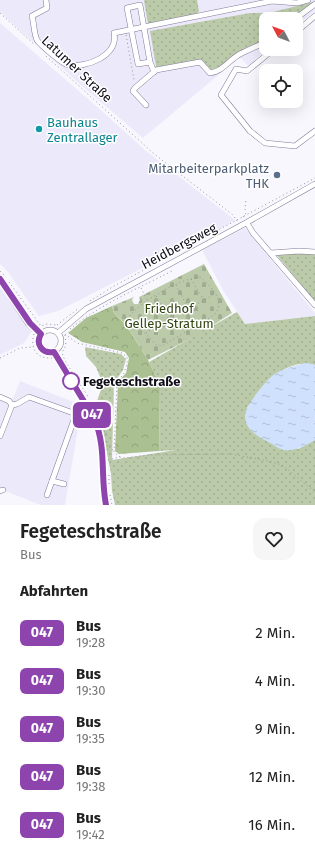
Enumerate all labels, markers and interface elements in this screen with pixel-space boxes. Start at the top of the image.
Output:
north arrow [259,12,303,56]
map controls [259,12,303,108]
street label: Latumer Straße [39,33,115,105]
button: locate [259,64,303,108]
place label: Bauhaus Zentrallager [47,115,118,145]
marker: Bauhaus Zentrallager [34,124,44,134]
place label: Mitarbeiterparkplatz THK [148,161,269,191]
marker: Mitarbeiterparkplatz THK [272,170,282,180]
street label: Heidbergsweg [139,220,219,272]
park label: Friedhof Gellep-Stratum [124,301,214,331]
marker: Fegeteschstraße [62,372,80,390]
place label: Fegeteschstraße [83,374,180,389]
line badge: 047 [69,402,115,428]
text: 047 [81,406,103,423]
button: heart [253,518,295,560]
text: Fegeteschstraße [20,520,162,543]
text: Bus [20,547,42,562]
text: Abfahrten [20,582,88,600]
text: Bus [76,617,101,635]
text: 047 [31,624,53,641]
text: 2 Min. [255,624,295,642]
text: 19:28 [76,635,105,650]
text: Bus [76,665,101,683]
text: 047 [31,672,53,689]
text: 4 Min. [255,672,295,690]
text: 19:30 [76,683,105,698]
text: Bus [76,713,101,731]
text: 047 [31,720,53,737]
text: 9 Min. [255,720,295,738]
text: 19:35 [76,731,105,746]
text: Bus [76,761,101,779]
text: 047 [31,768,53,785]
text: 12 Min. [249,768,295,786]
text: 19:38 [76,779,105,794]
text: Bus [76,809,101,827]
text: 047 [31,816,53,833]
text: 16 Min. [248,816,295,834]
text: 19:42 [76,827,105,842]

